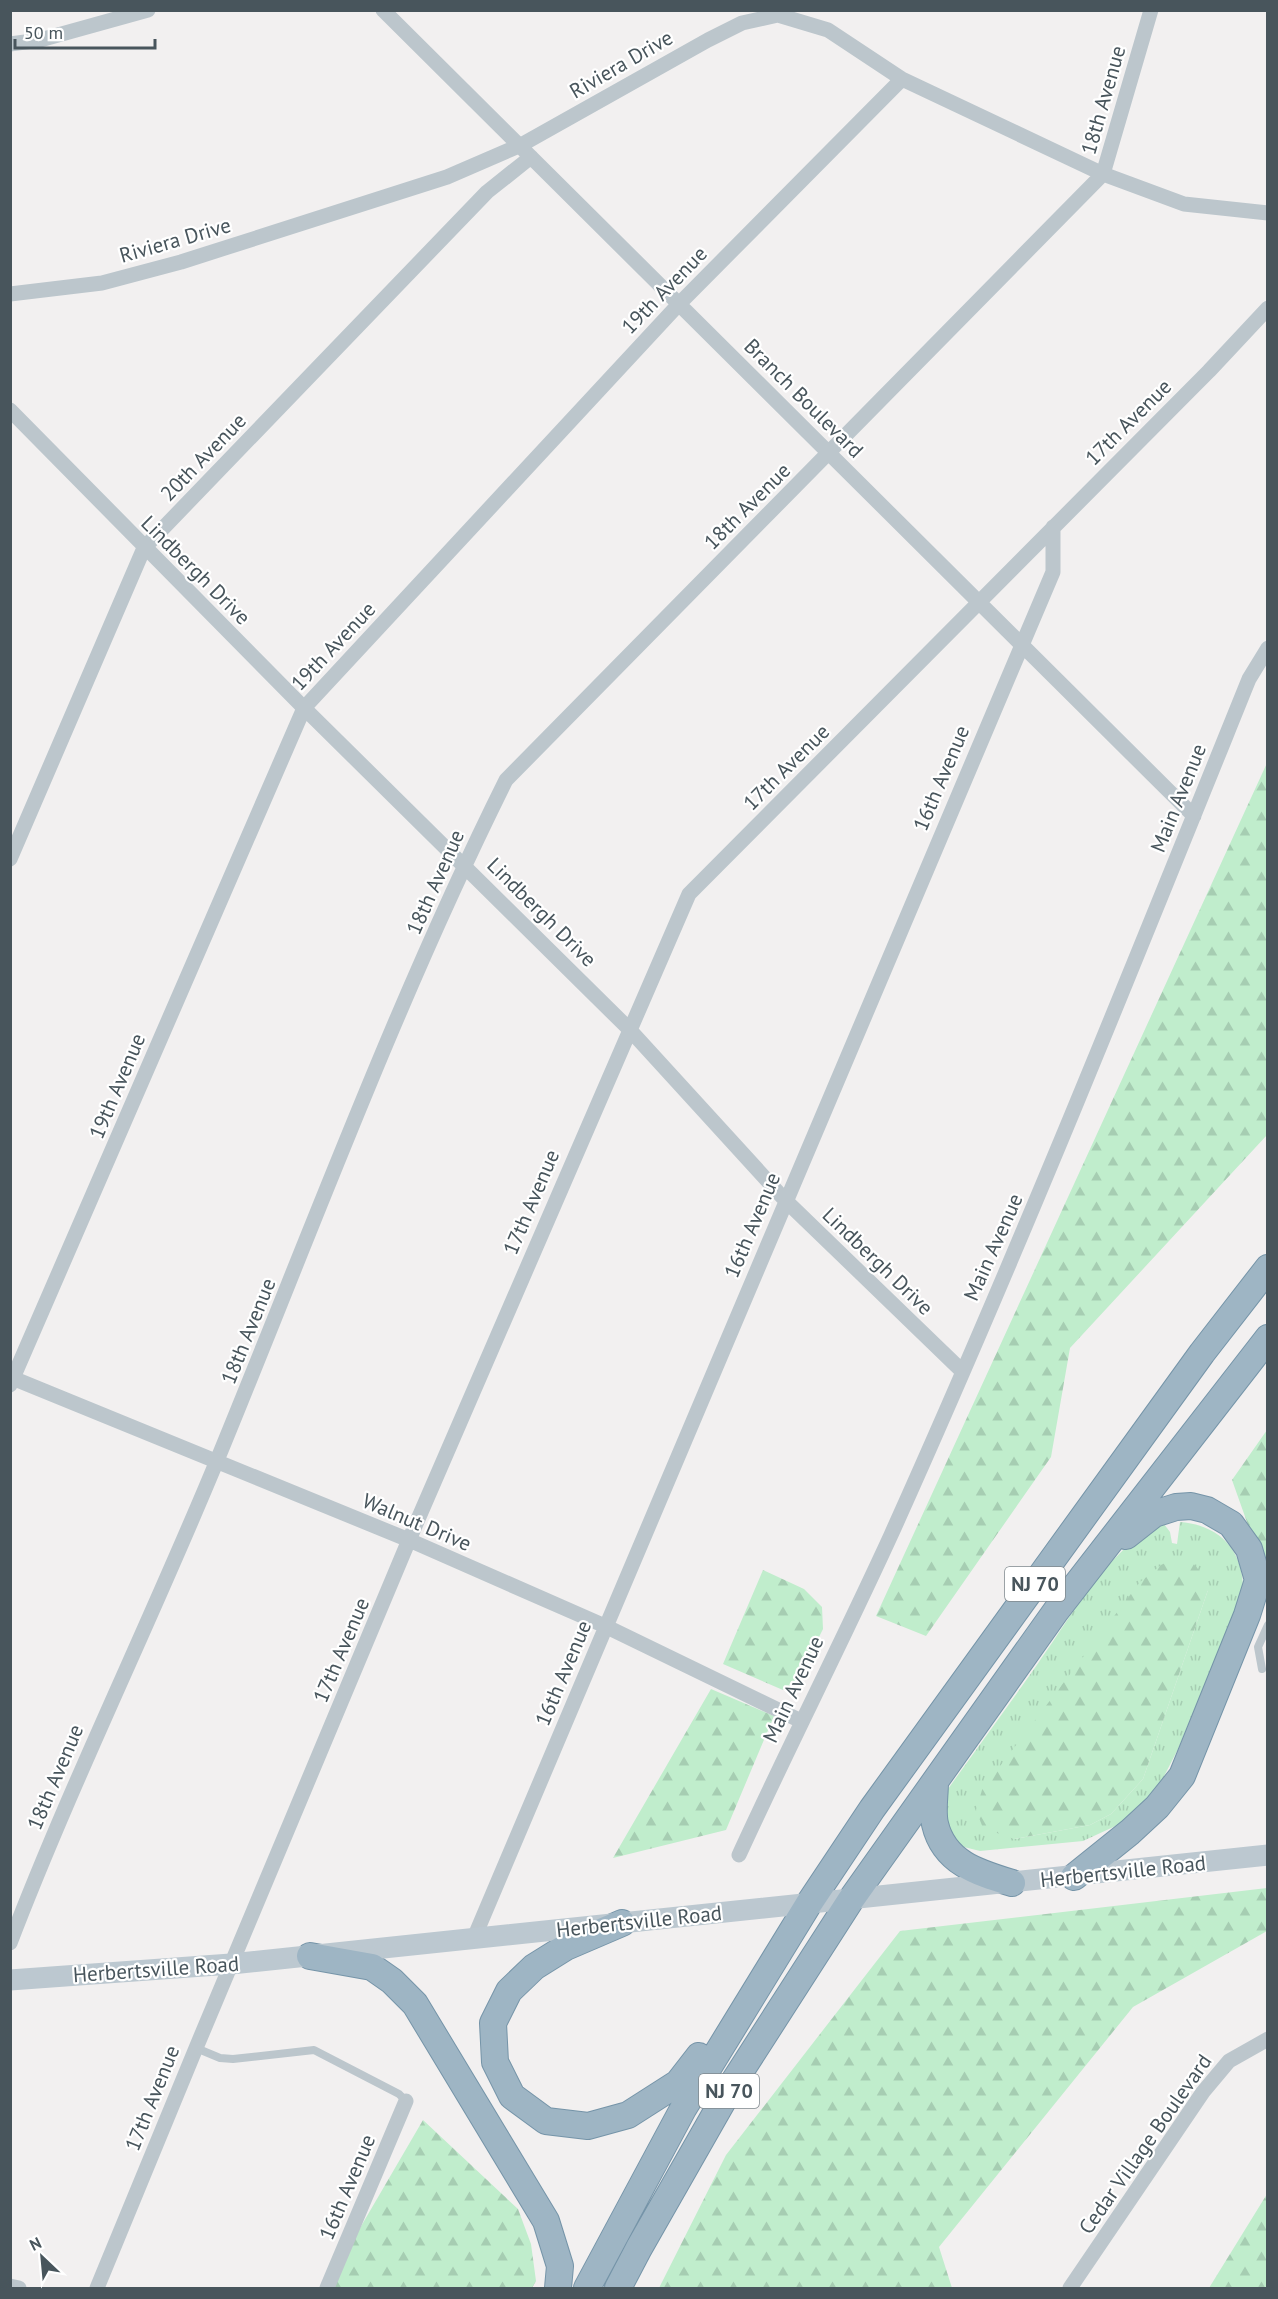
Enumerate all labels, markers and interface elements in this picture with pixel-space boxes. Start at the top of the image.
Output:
scale bar [15,12,154,50]
text: 50 m [24,21,63,44]
street label: Riviera Drive [565,24,677,104]
street label: 18th Avenue [1075,42,1131,158]
street label: Riviera Drive [116,211,234,269]
street label: 19th Avenue [615,240,713,340]
street label: Branch Boulevard [739,333,869,463]
street label: 17th Avenue [1079,373,1177,471]
street label: 20th Avenue [154,407,252,507]
street label: 18th Avenue [698,457,796,555]
street label: Lindbergh Drive [136,510,256,630]
street label: 19th Avenue [285,596,381,696]
street label: 17th Avenue [737,718,835,816]
street label: 16th Avenue [907,721,975,835]
street label: Main Avenue [1144,740,1212,856]
street label: 18th Avenue [400,825,470,939]
street label: Lindbergh Drive [482,852,602,972]
street label: 19th Avenue [83,1029,151,1143]
street label: 17th Avenue [497,1145,565,1259]
street label: 16th Avenue [718,1168,786,1282]
street label: Main Avenue [957,1189,1029,1305]
street label: Lindbergh Drive [817,1201,939,1321]
street label: 18th Avenue [215,1274,281,1388]
street label: Walnut Drive [358,1487,476,1557]
road number: NJ 70 [1005,1567,1065,1601]
street label: 17th Avenue [307,1593,375,1707]
street label: 16th Avenue [529,1616,597,1730]
street label: Main Avenue [757,1631,829,1747]
street label: 18th Avenue [21,1720,89,1834]
street label: Herbertsville Road [1039,1849,1207,1893]
street label: Herbertsville Road [555,1899,723,1943]
street label: Herbertsville Road [72,1950,240,1988]
street label: 17th Avenue [119,2041,185,2155]
street label: Cedar Village Boulevard [1073,2049,1217,2239]
road number: NJ 70 [699,2074,759,2108]
street label: 16th Avenue [313,2130,381,2244]
north arrow [12,2227,72,2287]
text: N [26,2232,45,2255]

